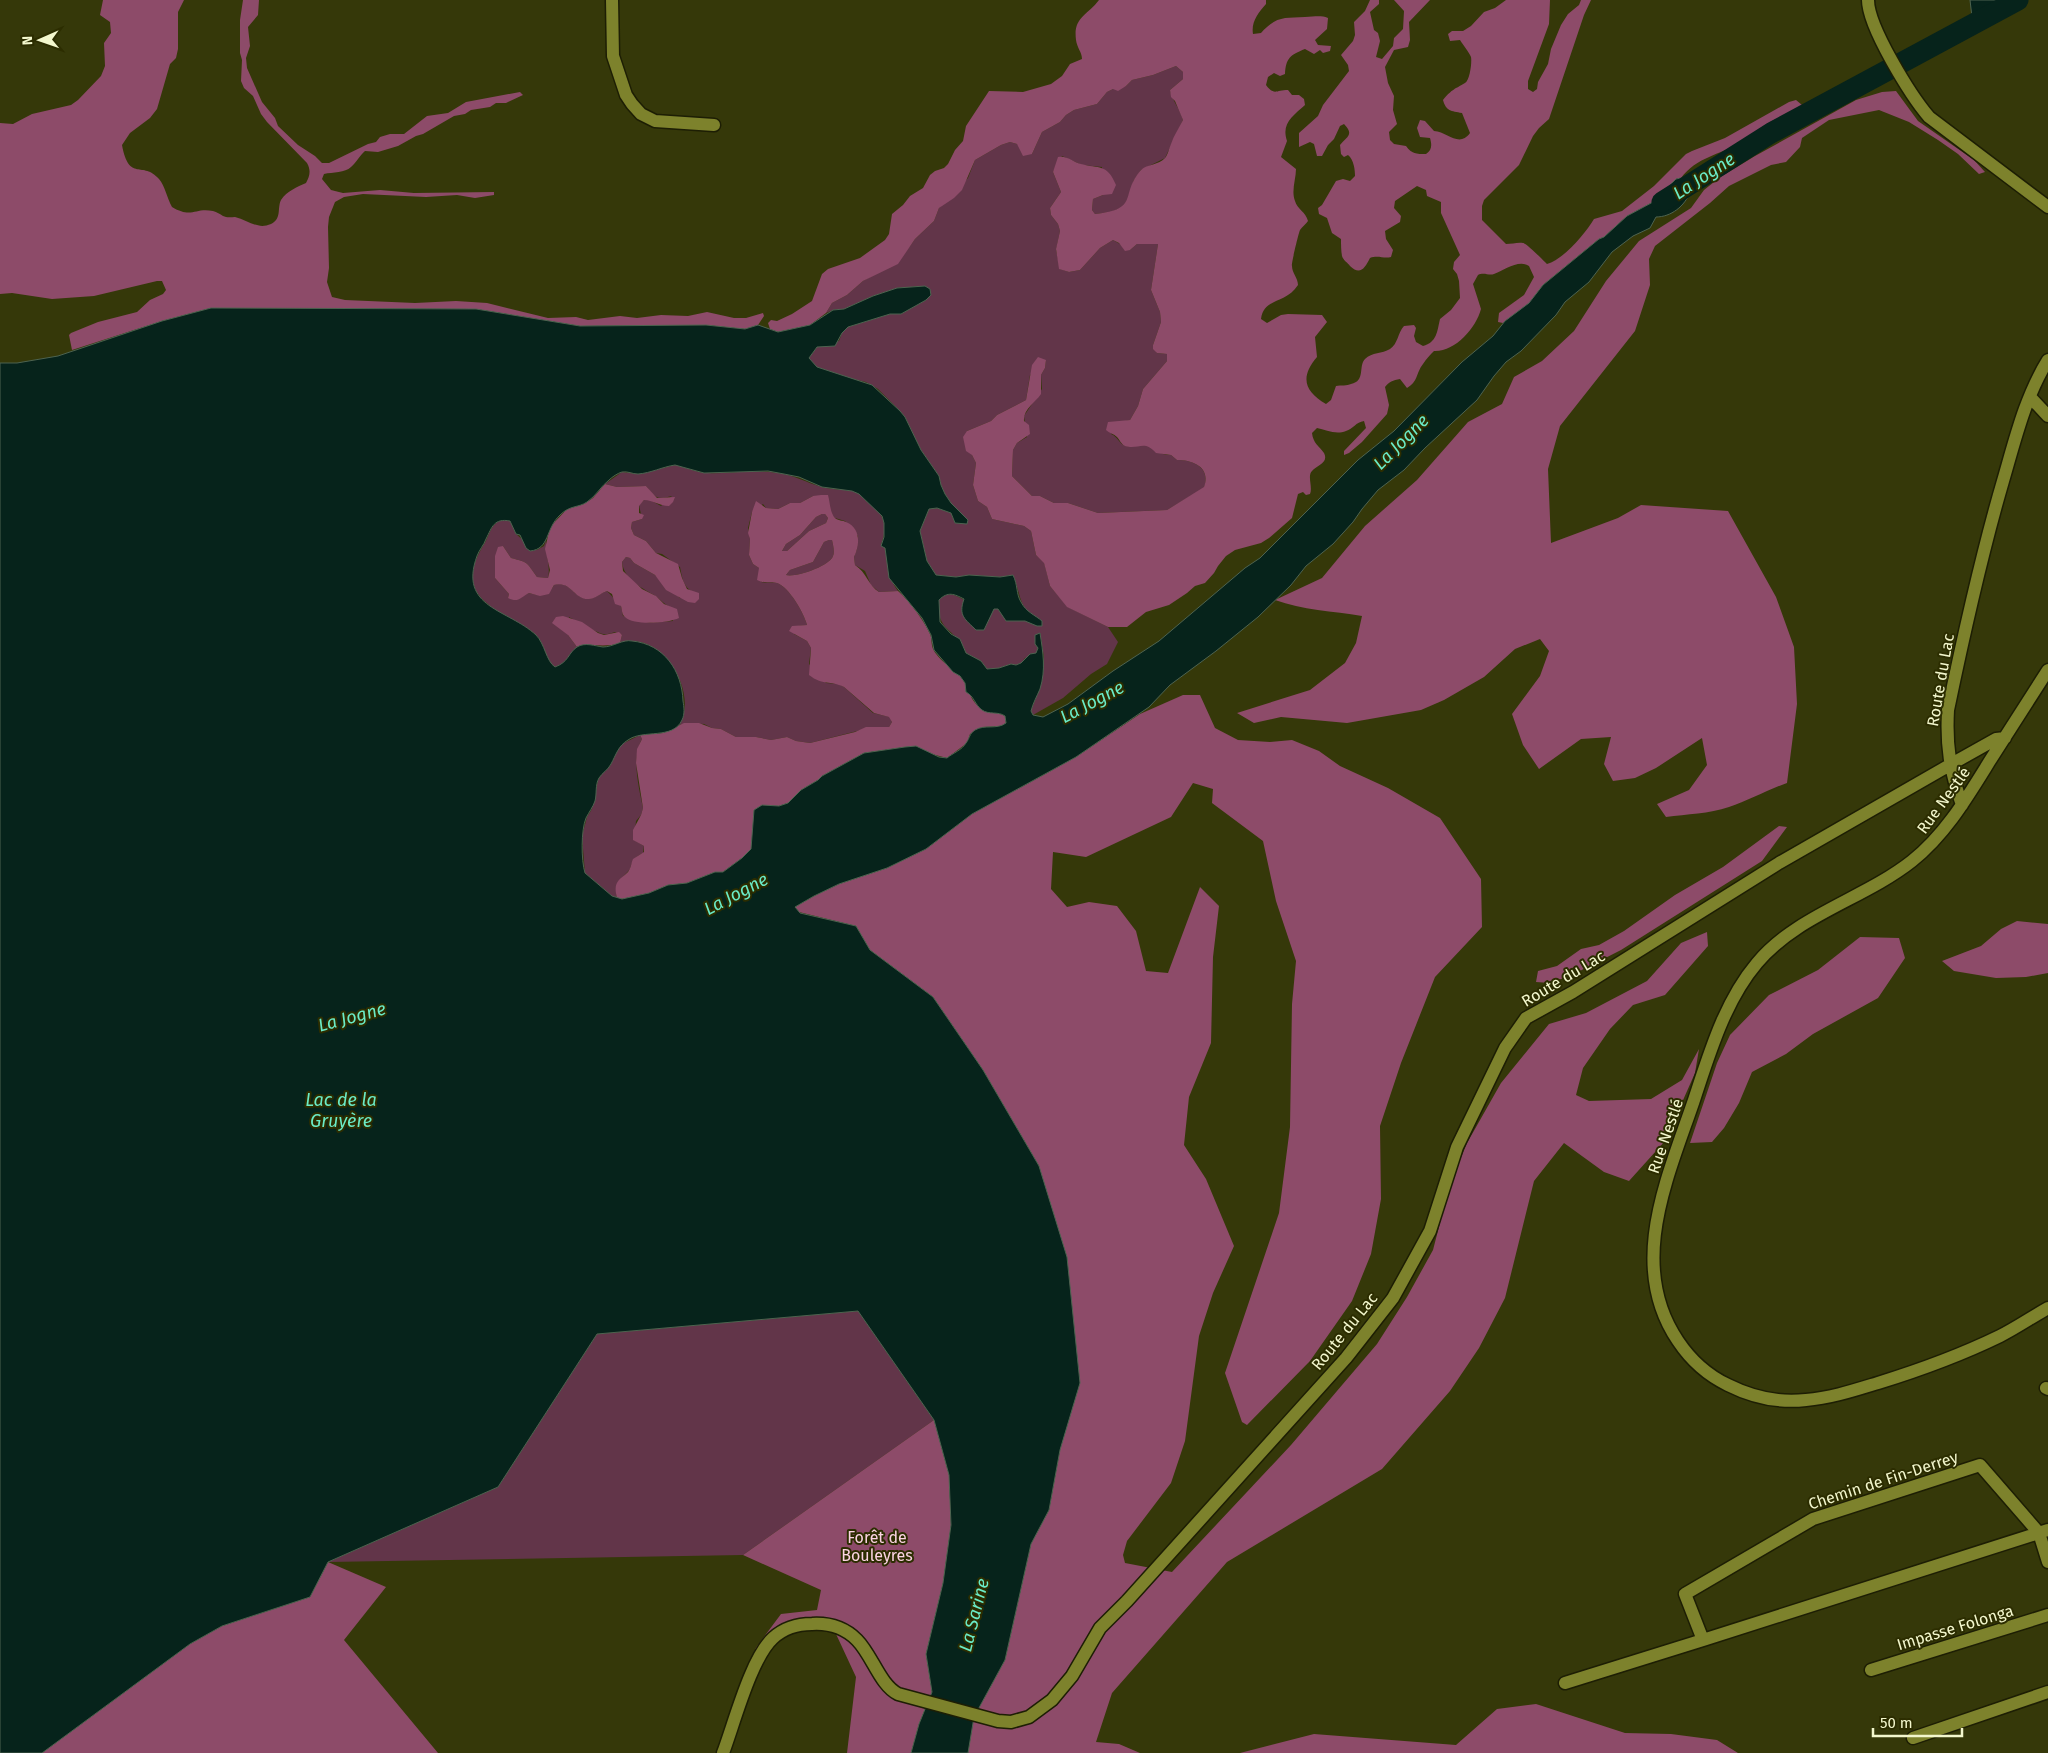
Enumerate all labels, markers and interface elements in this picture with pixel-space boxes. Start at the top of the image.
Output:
north arrow [15,15,65,65]
text: N [19,35,36,45]
water label: La Jogne [1669,148,1739,204]
water label: La Jogne [1369,410,1433,474]
street label: Route du Lac [1923,632,1958,728]
water label: La Jogne [1056,676,1128,728]
street label: Rue Nestlé [1913,763,1974,837]
water label: La Jogne [700,868,772,920]
street label: Route du Lac [1518,946,1609,1011]
water label: La Jogne [316,997,388,1037]
water label: Lac de la Gruyère [305,1089,377,1132]
street label: Rue Nestlé [1644,1096,1687,1176]
street label: Route du Lac [1307,1289,1382,1374]
street label: Chemin de Fin-Derrey [1806,1447,1961,1514]
park label: Forêt de Bouleyres [841,1528,913,1565]
water label: La Sarine [954,1576,994,1654]
street label: Impasse Folonga [1895,1601,2016,1654]
scale bar [1873,1706,1962,1738]
text: 50 m [1880,1714,1913,1732]

